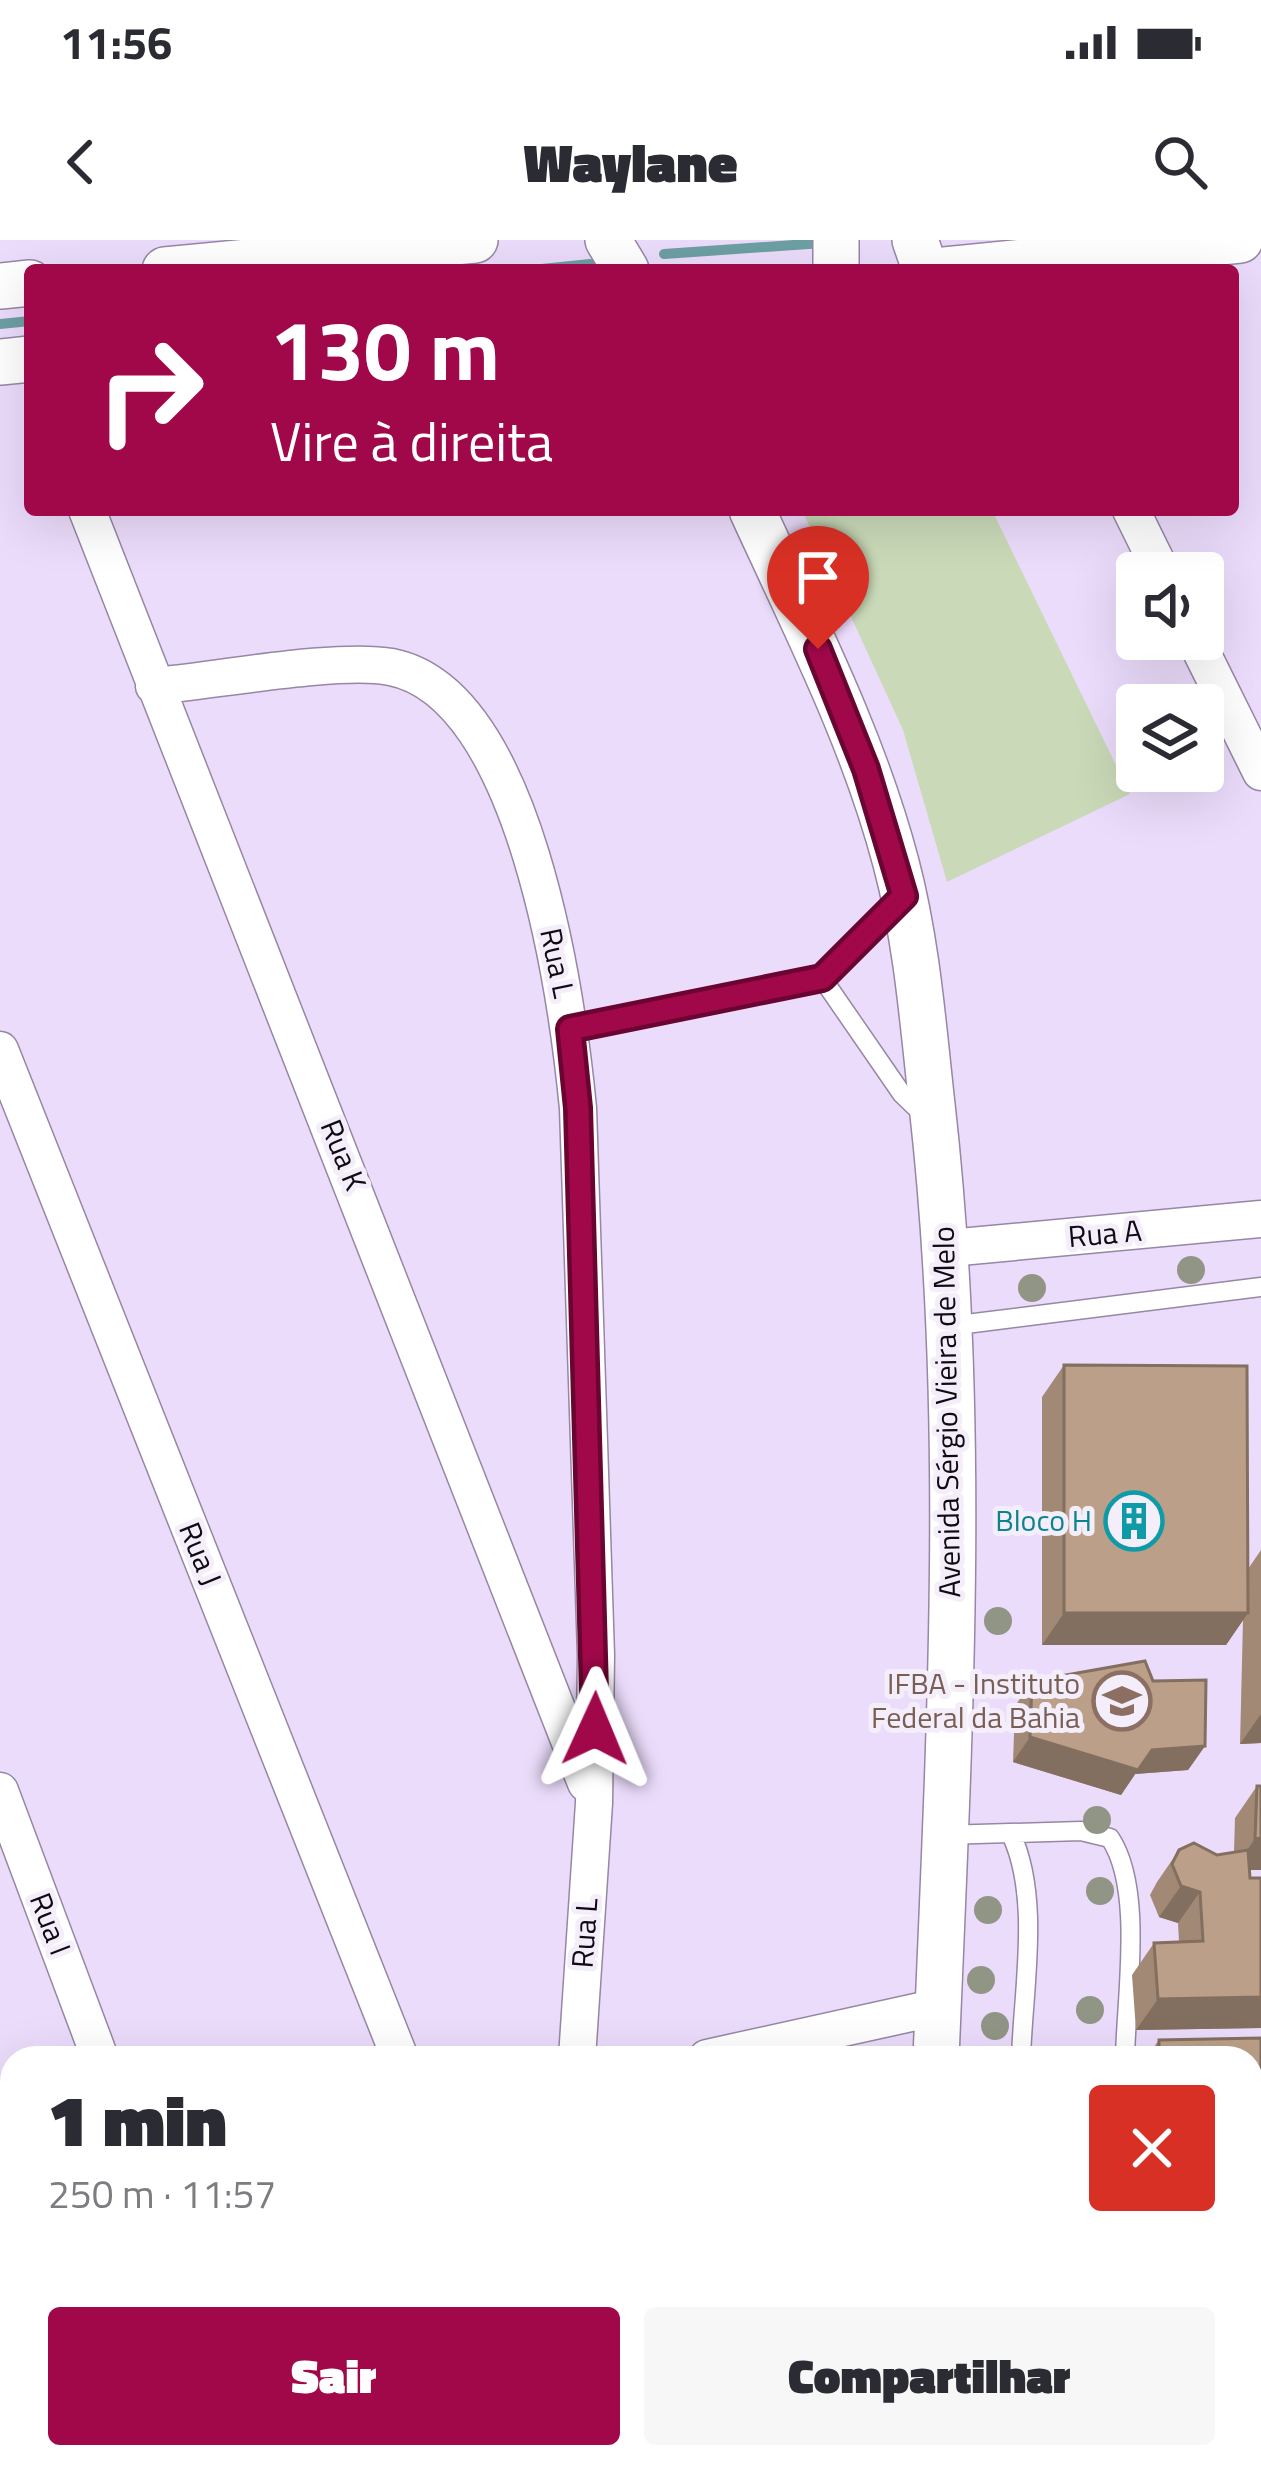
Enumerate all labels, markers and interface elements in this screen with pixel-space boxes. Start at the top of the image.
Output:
text: 11:56 [60,8,172,76]
text: Waylane [524,121,737,203]
icon: back [48,129,114,195]
icon: search [1147,129,1213,195]
text: 130 m [270,285,500,413]
icon: right [72,312,228,468]
text: Vire à direita [270,400,553,482]
pin [767,526,869,649]
icon: arrive [785,544,851,610]
map controls [1116,552,1224,792]
button: sound [1116,552,1224,660]
button: layers [1116,684,1224,792]
street label: Rua L [528,924,588,1002]
street label: Rua K [309,1112,379,1197]
street label: Rua A [1066,1207,1144,1259]
street label: Avenida Sérgio Vieira de Melo [920,1226,972,1598]
building icon: Bloco H [1103,1490,1165,1552]
place label: Bloco H [995,1497,1092,1543]
street label: Rua J [167,1515,234,1592]
place label: IFBA - Instituto Federal da Bahia [871,1660,1080,1740]
position arrow [532,1666,658,1792]
school or university icon: IFBA - Instituto Federal da Bahia [1091,1670,1153,1732]
street label: Rua I [18,1886,84,1961]
street label: Rua L [559,1896,609,1970]
text: 1 min [48,2064,227,2174]
button: close [1089,2085,1215,2211]
text: 250 m · 11:57 [48,2164,276,2223]
button: Sair [48,2307,620,2445]
button: Compartilhar [644,2307,1215,2445]

